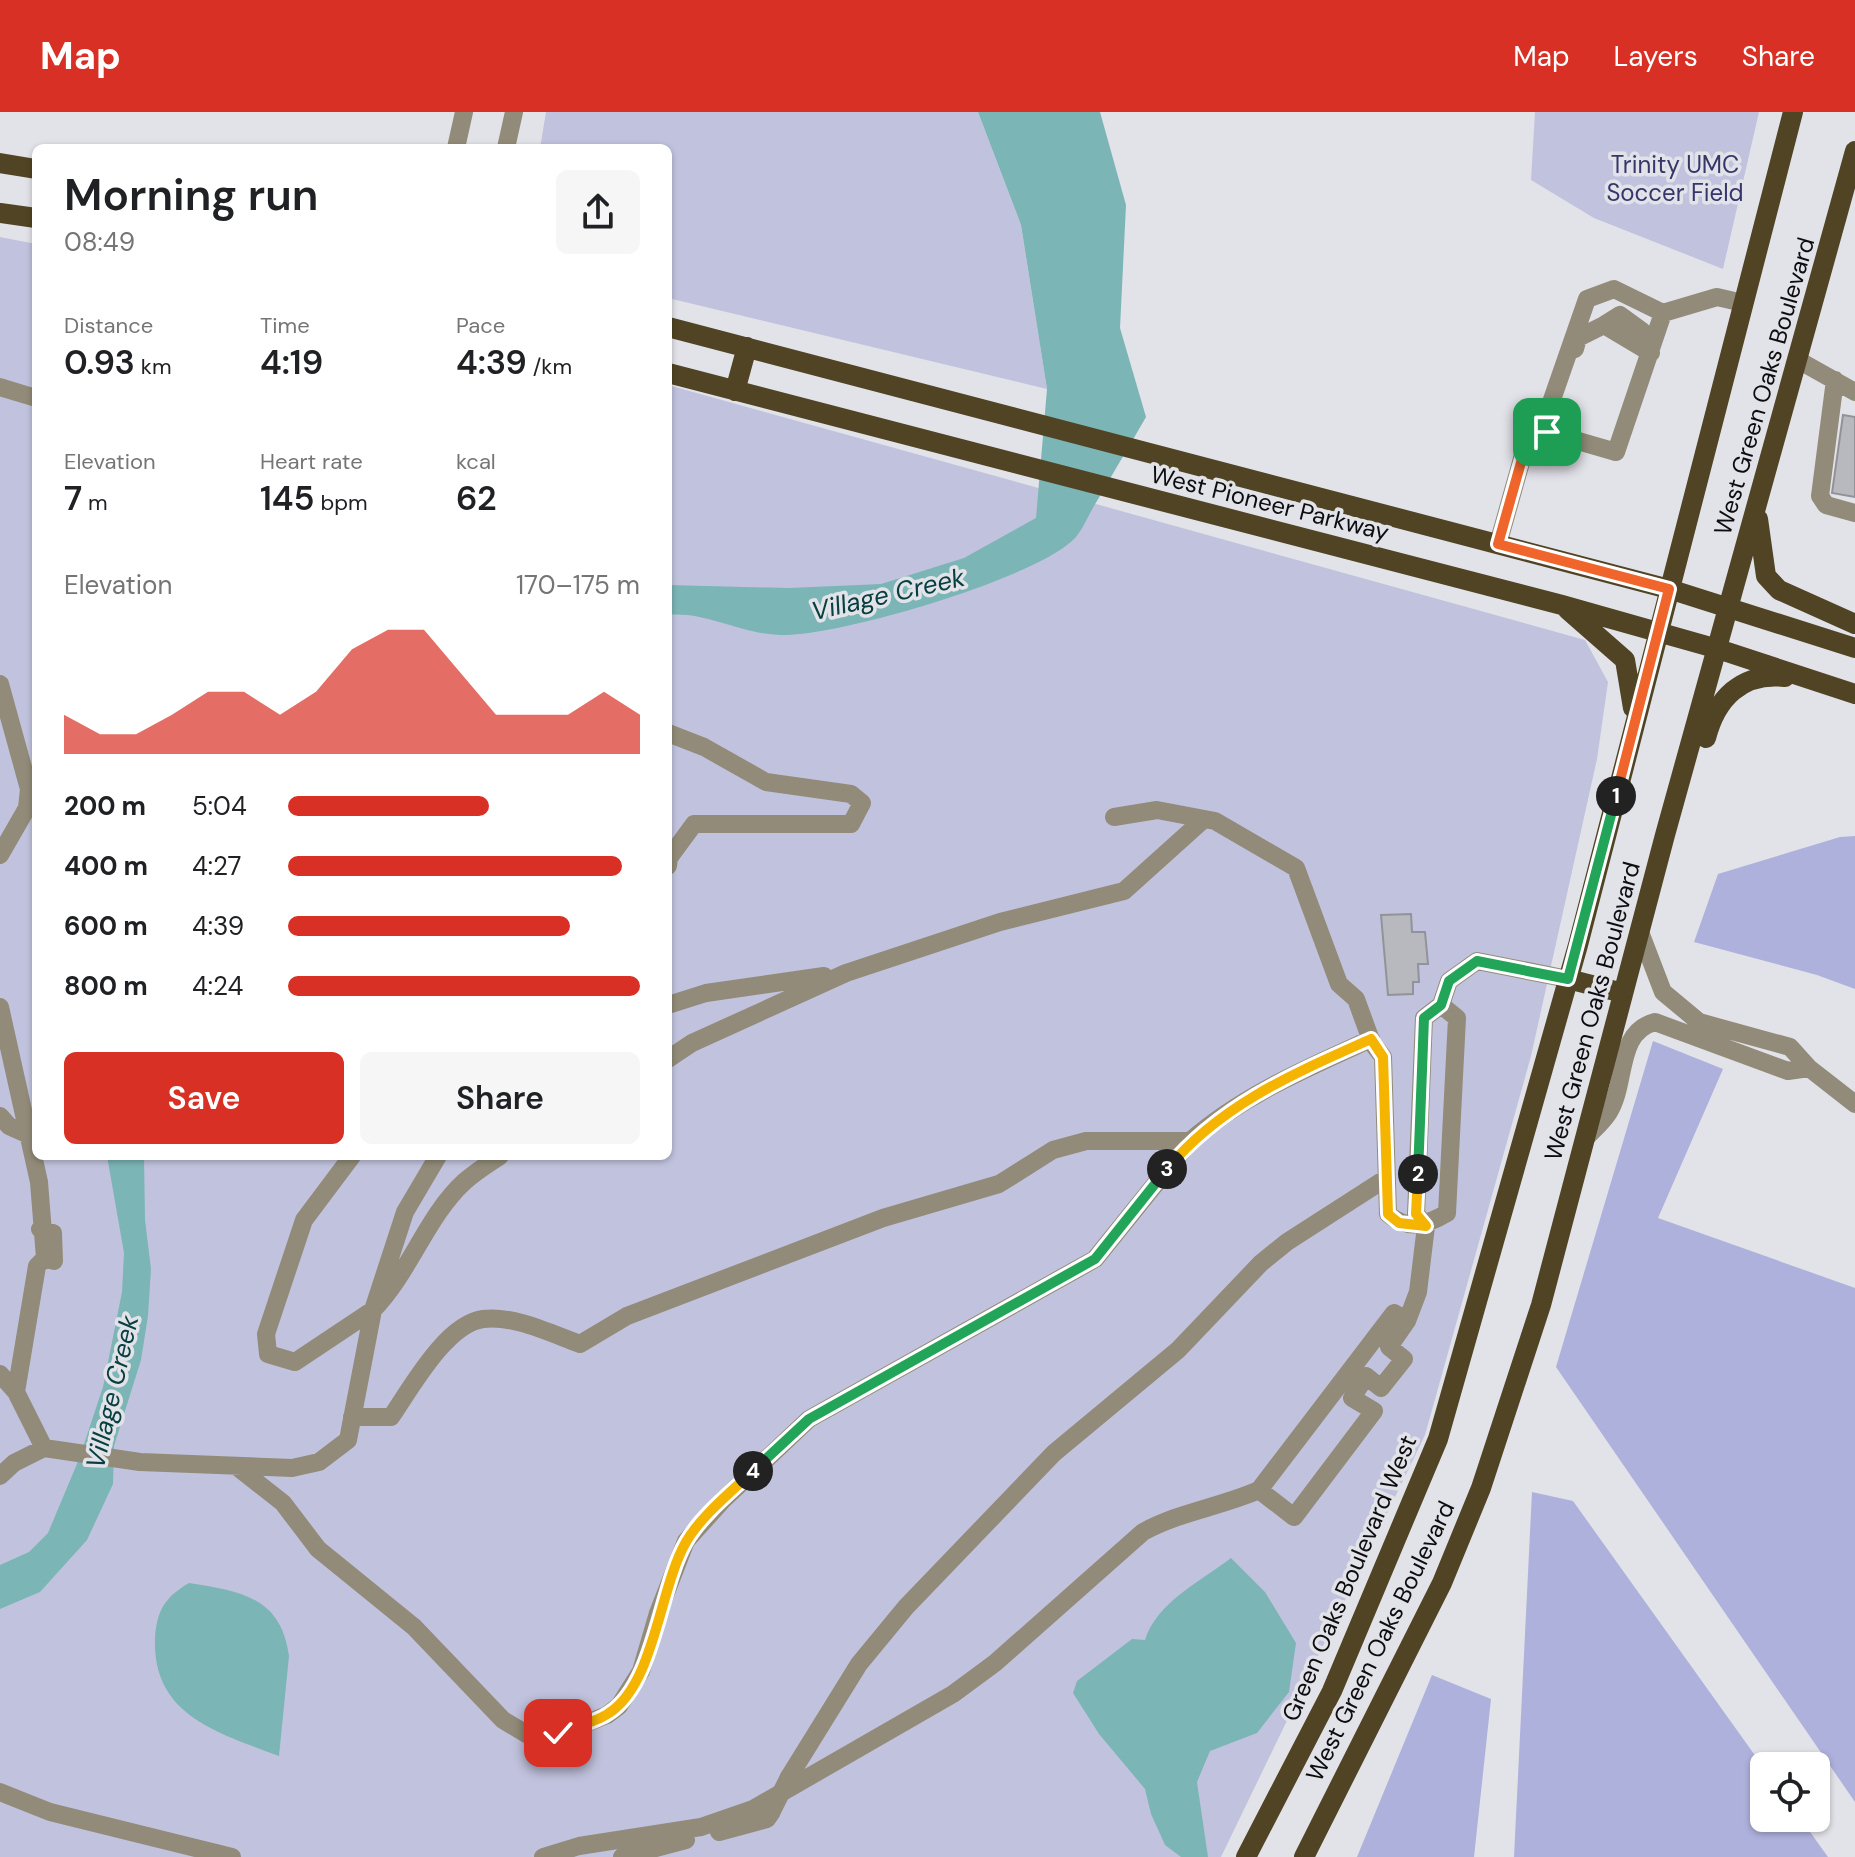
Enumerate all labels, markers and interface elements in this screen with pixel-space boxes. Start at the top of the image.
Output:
text: Map [40,31,121,81]
text: Map [1513,38,1570,75]
text: Layers [1614,38,1698,75]
text: Share [1742,38,1815,75]
park label: Trinity UMC Soccer Field [1606,149,1744,208]
text: Morning run [64,166,318,224]
button: share [556,170,640,254]
text: 08:49 [64,225,135,259]
street label: West Green Oaks Boulevard [1707,234,1821,538]
text: Distance [64,311,153,340]
text: Time [260,311,310,340]
text: Pace [456,311,505,340]
text: 0.93 [64,340,135,385]
text: 4:19 [260,340,323,385]
text: 4:39 [456,340,527,385]
text: km [135,352,171,381]
text: /km [527,352,572,381]
pin [1513,398,1581,466]
icon: arrive [1525,410,1569,454]
text: Elevation [64,447,156,476]
text: Heart rate [260,447,363,476]
text: kcal [456,447,496,476]
street label: West Pioneer Parkway [1148,458,1392,548]
text: 7 [64,476,82,521]
text: 145 [260,476,315,521]
text: 62 [456,476,497,521]
text: m [82,488,108,517]
text: bpm [315,488,368,517]
water label: Village Creek [808,560,969,628]
text: Elevation [64,568,172,602]
text: 170–175 m [516,568,640,602]
pin: 1 [1596,776,1636,816]
text: 1 [1612,781,1620,810]
text: 200 m [64,789,146,823]
text: 5:04 [192,789,247,823]
text: 400 m [64,849,148,883]
text: 4:27 [192,849,241,883]
street label: West Green Oaks Boulevard [1537,858,1647,1164]
text: 600 m [64,909,148,943]
text: 4:39 [192,909,244,943]
text: 800 m [64,969,148,1003]
text: 4:24 [192,969,243,1003]
button: Save [64,1052,344,1144]
button: Share [360,1052,640,1144]
pin: 3 [1147,1149,1187,1189]
text: 3 [1160,1154,1174,1183]
pin: 2 [1398,1154,1438,1194]
text: 2 [1412,1159,1424,1188]
water label: Village Creek [78,1311,146,1472]
street label: Green Oaks Boulevard West [1275,1430,1423,1726]
pin: 4 [733,1451,773,1491]
text: 4 [746,1456,760,1485]
street label: West Green Oaks Boulevard [1299,1496,1461,1786]
pin [524,1699,592,1767]
icon: check [536,1711,580,1755]
map controls [1750,1752,1830,1832]
button: locate [1750,1752,1830,1832]

